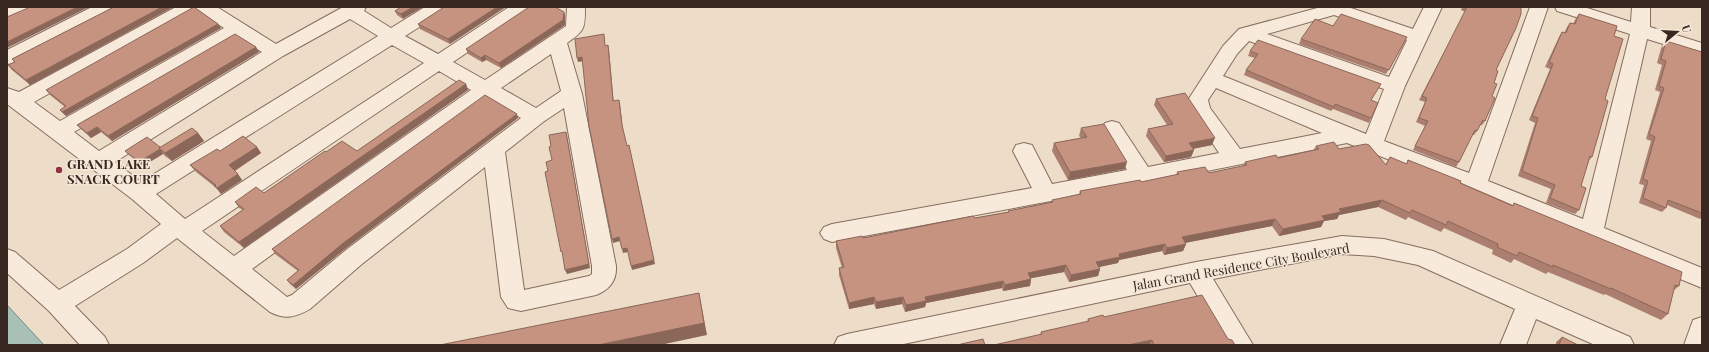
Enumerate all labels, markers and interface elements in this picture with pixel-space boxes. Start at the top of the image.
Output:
north arrow [1657,12,1697,52]
text: U [1679,23,1695,35]
place label: GRAND LAKE SNACK COURT [67,155,160,187]
marker: GRAND LAKE SNACK COURT [54,165,64,175]
street label: Jalan Grand Residence City Boulevard [1130,238,1351,294]

